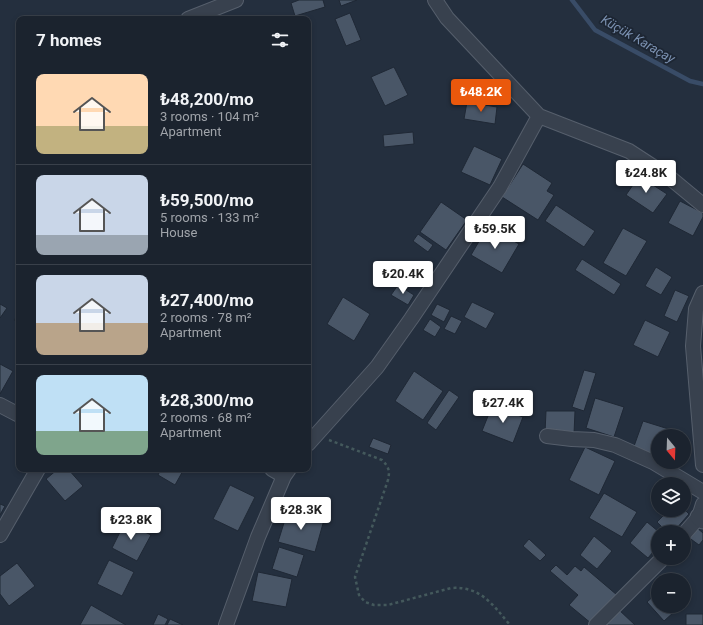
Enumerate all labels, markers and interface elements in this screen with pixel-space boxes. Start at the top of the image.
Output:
water label: Küçük Karaçay [598,12,679,67]
icon: filters [269,29,291,51]
text: 7 homes [36,30,102,50]
pin: ₺48.2K [448,79,514,113]
text: ₺48.2K [460,84,502,99]
text: ₺48,200/mo [160,89,254,109]
icon: home [68,90,116,138]
text: 3 rooms · 104 m² [160,109,259,124]
text: Apartment [160,124,222,139]
pin: ₺24.8K [613,160,679,194]
text: ₺24.8K [625,165,667,180]
text: ₺59,500/mo [160,190,254,210]
icon: home [68,191,116,239]
text: 5 rooms · 133 m² [160,210,259,225]
pin: ₺59.5K [462,216,528,250]
text: ₺59.5K [474,221,516,236]
text: House [160,225,197,240]
pin: ₺20.4K [370,261,436,295]
text: ₺20.4K [382,266,424,281]
text: ₺27,400/mo [160,290,254,310]
icon: home [68,291,116,339]
text: 2 rooms · 78 m² [160,310,252,325]
text: Apartment [160,325,222,340]
text: ₺28,300/mo [160,390,254,410]
pin: ₺27.4K [470,390,536,424]
icon: home [68,391,116,439]
text: ₺27.4K [482,395,524,410]
text: 2 rooms · 68 m² [160,410,252,425]
text: Apartment [160,425,222,440]
north arrow [651,429,691,469]
map controls [651,429,691,613]
button: layers [651,477,691,517]
pin: ₺28.3K [268,497,334,531]
text: ₺28.3K [280,502,322,517]
pin: ₺23.8K [98,507,164,541]
text: ₺23.8K [110,512,152,527]
button: + [651,525,691,565]
button: − [651,573,691,613]

